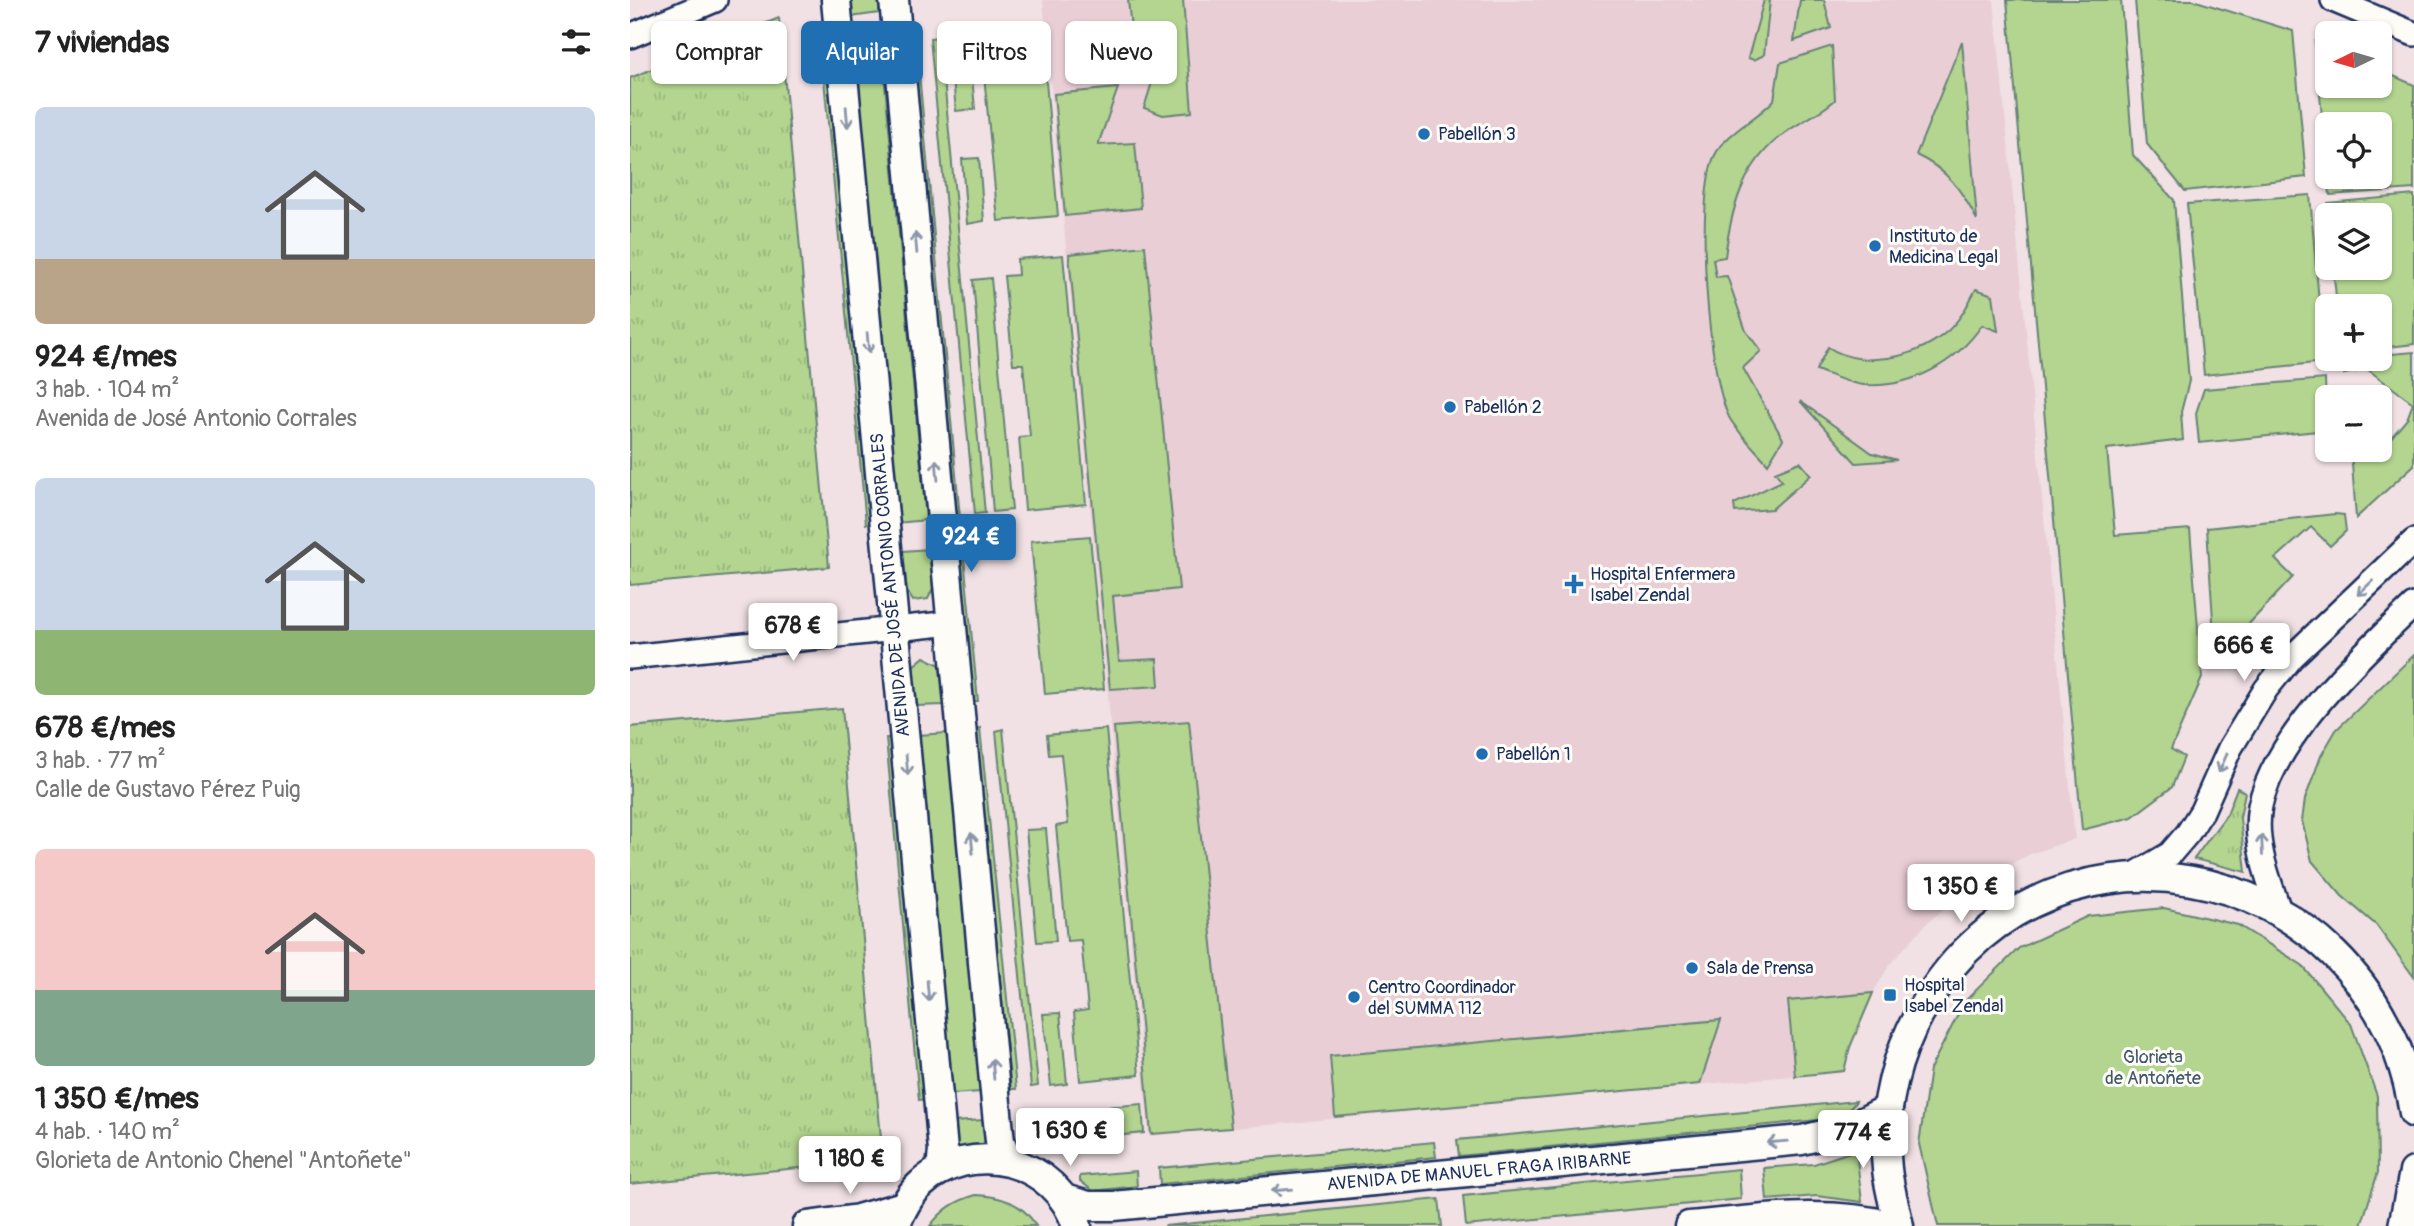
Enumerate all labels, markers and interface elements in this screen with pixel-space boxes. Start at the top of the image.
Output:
chip: Comprar [651,21,787,84]
chip: Alquilar [801,21,923,84]
chip: Filtros [937,21,1051,84]
chip: Nuevo [1065,21,1177,84]
north arrow [2315,21,2392,98]
map controls [2315,21,2392,462]
icon: filters [557,23,595,61]
text: 7 viviendas [35,24,169,61]
one-way arrow [840,105,853,128]
button: locate [2315,112,2392,189]
place label: Pabellón 3 [1438,123,1516,146]
marker: Pabellón 3 [1416,126,1432,142]
icon: home [252,152,378,278]
button: layers [2315,203,2392,280]
place label: Instituto de Medicina Legal [1889,225,1998,269]
one-way arrow [909,232,922,255]
marker: Instituto de Medicina Legal [1867,238,1883,254]
button: + [2315,294,2392,371]
one-way arrow [861,331,874,354]
text: 924 €/mes [35,338,177,375]
text: 3 hab. · 104 m² [35,375,179,404]
button: − [2315,385,2392,462]
place label: Pabellón 2 [1464,396,1542,419]
marker: Pabellón 2 [1442,399,1458,415]
text: Avenida de José Antonio Corrales [35,404,357,433]
street label: AVENIDA DE JOSÉ ANTONIO CORRALES [866,432,915,738]
one-way arrow [930,459,943,482]
pin: 924 € [922,514,1020,574]
text: 924 € [942,522,1000,551]
icon: home [252,523,378,649]
place label: Hospital Enfermera Isabel Zendal [1590,563,1735,607]
marker: Hospital Enfermera Isabel Zendal [1564,574,1584,594]
one-way arrow [2356,579,2373,596]
pin: 678 € [744,604,842,663]
text: 678 € [764,611,822,640]
pin: 666 € [2195,624,2293,683]
text: 666 € [2214,631,2274,660]
text: 678 €/mes [35,709,175,746]
place label: Pabellón 1 [1496,743,1571,766]
text: 3 hab. · 77 m² [35,746,166,775]
marker: Pabellón 1 [1474,746,1490,762]
one-way arrow [2215,752,2229,773]
one-way arrow [900,753,913,776]
text: Calle de Gustavo Pérez Puig [35,775,301,804]
one-way arrow [965,832,978,854]
one-way arrow [2255,834,2268,857]
pin: 1 350 € [1896,864,2026,924]
text: 1 350 € [1923,872,1999,901]
icon: home [252,894,378,1020]
place label: Sala de Prensa [1706,957,1814,980]
marker: Sala de Prensa [1684,960,1700,976]
place label: Hospital Isabel Zendal [1904,974,2004,1018]
place label: Centro Coordinador del SUMMA 112 [1368,976,1517,1020]
one-way arrow [922,980,935,1002]
marker: Hospital Isabel Zendal [1882,987,1898,1003]
marker: Centro Coordinador del SUMMA 112 [1346,989,1362,1005]
park label: Glorieta de Antoñete [2105,1046,2201,1090]
one-way arrow [986,1058,999,1081]
text: 1 350 €/mes [35,1080,199,1117]
pin: 1 630 € [1005,1108,1135,1168]
pin: 774 € [1814,1110,1912,1170]
text: 1 630 € [1032,1116,1108,1145]
text: 4 hab. · 140 m² [35,1117,180,1146]
text: 774 € [1834,1118,1892,1147]
pin: 1 180 € [785,1136,915,1196]
one-way arrow [1766,1136,1789,1149]
text: 1 180 € [815,1144,885,1173]
text: Glorieta de Antonio Chenel "Antoñete" [35,1146,412,1175]
street label: AVENIDA DE MANUEL FRAGA IRIBARNE [1326,1147,1632,1196]
one-way arrow [1271,1184,1294,1197]

